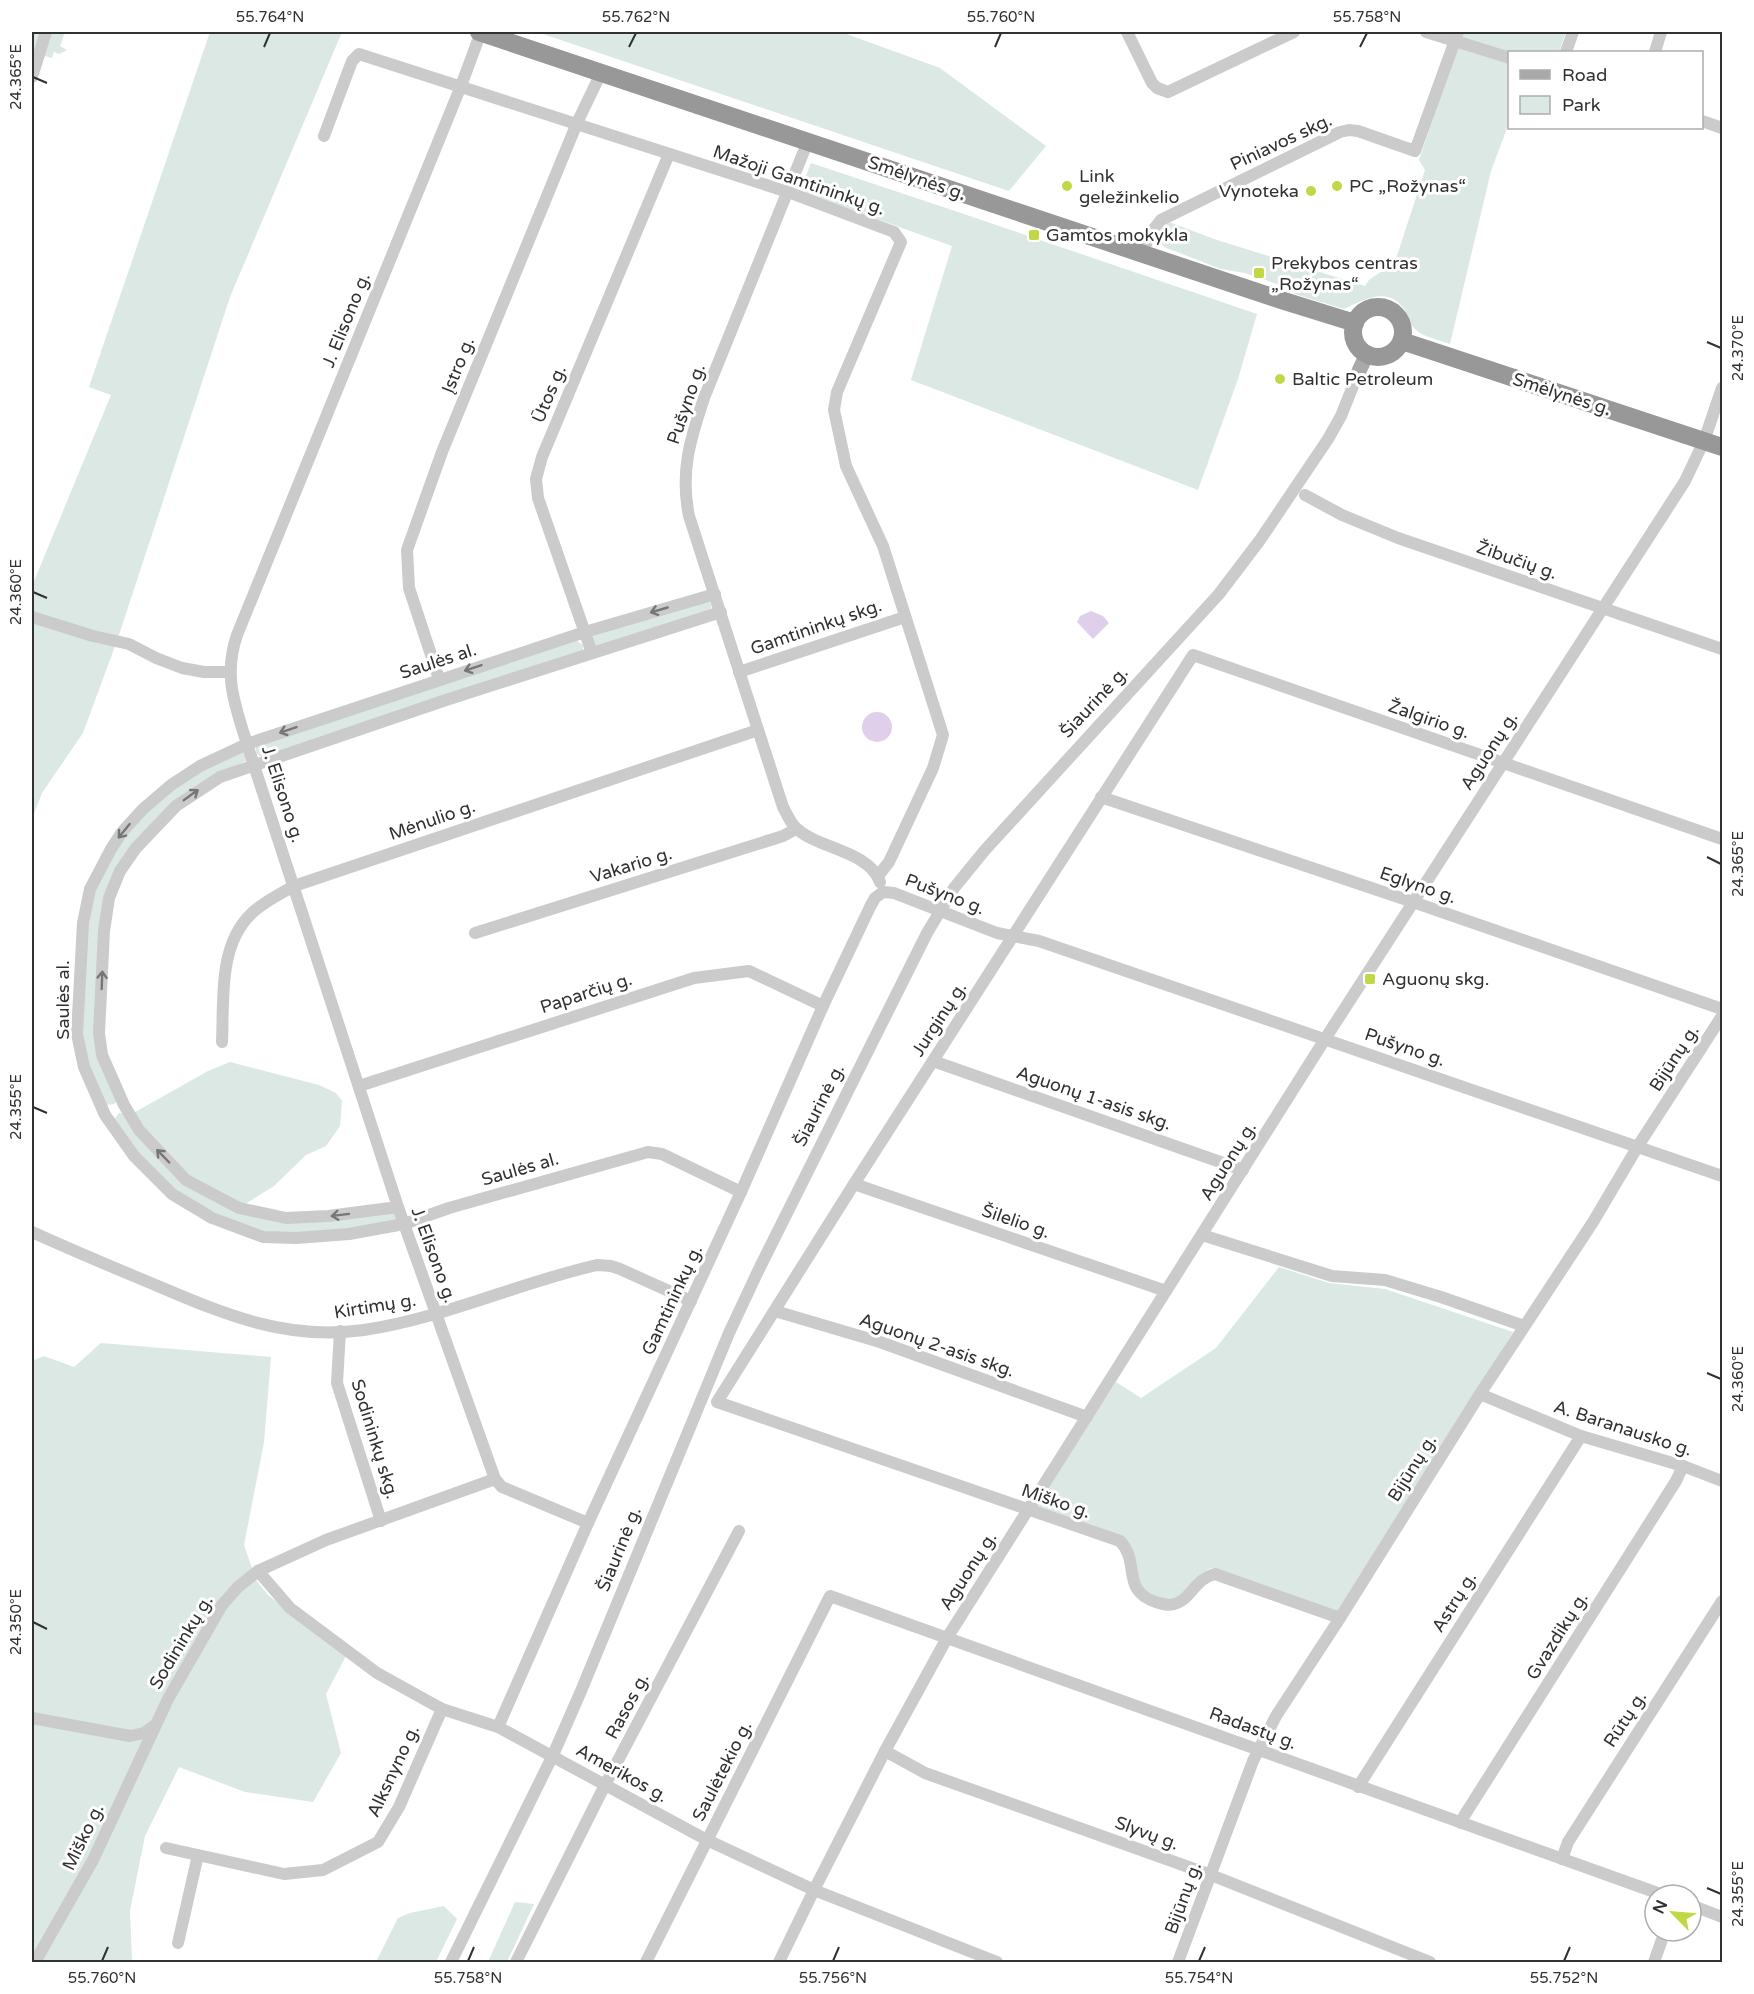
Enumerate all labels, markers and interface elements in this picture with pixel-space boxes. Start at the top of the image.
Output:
text: 55.764°N [236,8,304,26]
text: 55.762°N [602,8,670,26]
text: 55.760°N [967,8,1035,26]
text: 55.758°N [1333,8,1401,26]
text: 24.365°E [7,44,25,110]
legend [1508,51,1703,129]
text: Road [1562,64,1607,86]
text: Park [1562,94,1601,116]
street label: Piniavos skg. [1227,109,1335,175]
street label: Mažoji Gamtininkų g. [710,140,888,220]
street label: Smėlynės g. [865,151,969,205]
place label: Link geležinkelio [1079,165,1179,208]
place label: PC „Rožynas“ [1349,175,1466,197]
marker: Link geležinkelio [1060,179,1074,193]
marker: PC „Rožynas“ [1330,179,1344,193]
place label: Vynoteka [1219,180,1299,202]
marker: Vynoteka [1304,184,1318,198]
place label: Gamtos mokykla [1046,224,1188,246]
marker: Gamtos mokykla [1027,228,1041,242]
place label: Prekybos centras „Rožynas“ [1271,252,1418,295]
marker: Prekybos centras „Rožynas“ [1252,266,1266,280]
street label: J. Elisono g. [317,269,375,371]
text: 24.370°E [1729,315,1747,381]
street label: Įstro g. [437,334,479,396]
street label: Pušyno g. [662,361,710,447]
street label: Ūtos g. [527,362,571,426]
place label: Baltic Petroleum [1292,368,1433,390]
street label: Smėlynės g. [1510,368,1614,420]
marker: Baltic Petroleum [1273,372,1287,386]
street label: Žibučių g. [1474,536,1560,584]
text: 24.360°E [7,559,25,625]
street label: Gamtininkų skg. [747,594,885,660]
one-way arrow [650,605,669,617]
street label: Saulės al. [397,638,479,684]
street label: Šiaurinė g. [1055,662,1133,742]
one-way arrow [464,664,483,675]
street label: Žalgirio g. [1385,695,1473,743]
street label: Aguonų g. [1456,708,1522,794]
one-way arrow [279,725,298,736]
street label: J. Elisono g. [257,743,309,845]
one-way arrow [183,789,199,801]
street label: Mėnulio g. [386,795,478,845]
one-way arrow [118,822,131,838]
text: 24.365°E [1729,831,1747,897]
street label: Vakario g. [587,842,675,888]
street label: Eglyno g. [1377,862,1459,908]
street label: Pušyno g. [902,869,988,919]
street label: Saulės al. [52,960,74,1040]
street label: Paparčių g. [537,968,635,1018]
place label: Aguonų skg. [1382,968,1489,990]
one-way arrow [96,970,107,990]
marker: Aguonų skg. [1363,972,1377,986]
street label: Jurginų g. [907,978,971,1060]
street label: Bijūnų g. [1644,1021,1704,1095]
street label: Pušyno g. [1362,1023,1448,1071]
street label: Šiaurinė g. [789,1060,849,1150]
street label: Aguonų 1-asis skg. [1014,1061,1174,1135]
text: 24.355°E [7,1074,25,1140]
street label: Aguonų g. [1195,1117,1261,1205]
street label: Saulės al. [479,1147,561,1191]
one-way arrow [156,1149,170,1164]
street label: Šilelio g. [979,1199,1053,1243]
street label: J. Elisono g. [406,1204,462,1306]
one-way arrow [330,1209,350,1220]
street label: Gamtininkų g. [637,1241,707,1359]
street label: Kirtimų g. [332,1289,418,1323]
street label: Aguonų 2-asis skg. [857,1308,1017,1382]
text: 24.360°E [1729,1346,1747,1412]
street label: Sodininkų skg. [346,1376,404,1502]
street label: A. Baranausko g. [1551,1395,1695,1461]
street label: Bijūnų g. [1383,1430,1441,1506]
street label: Miško g. [1019,1479,1093,1523]
street label: Šiaurinė g. [592,1503,646,1595]
street label: Aguonų g. [935,1528,1001,1614]
street label: Astrų g. [1427,1568,1481,1636]
street label: Gvazdikų g. [1521,1588,1593,1684]
text: 24.350°E [7,1589,25,1655]
street label: Sodininkų g. [144,1591,218,1693]
street label: Rasos g. [600,1669,654,1743]
street label: Rūtų g. [1599,1687,1651,1751]
street label: Radastų g. [1206,1702,1300,1754]
street label: Saulėtekio g. [687,1717,757,1825]
street label: Alksnyno g. [362,1721,424,1821]
street label: Amerikos g. [572,1739,672,1807]
street label: Miško g. [57,1800,109,1874]
street label: Slyvų g. [1112,1811,1182,1855]
street label: Bijūnų g. [1160,1859,1206,1937]
text: 24.355°E [1729,1861,1747,1927]
north arrow [1643,1883,1703,1943]
text: N [1649,1897,1672,1917]
text: 55.760°N [68,1969,136,1987]
text: 55.758°N [434,1969,502,1987]
text: 55.756°N [799,1969,867,1987]
text: 55.754°N [1165,1969,1233,1987]
text: 55.752°N [1530,1969,1598,1987]

